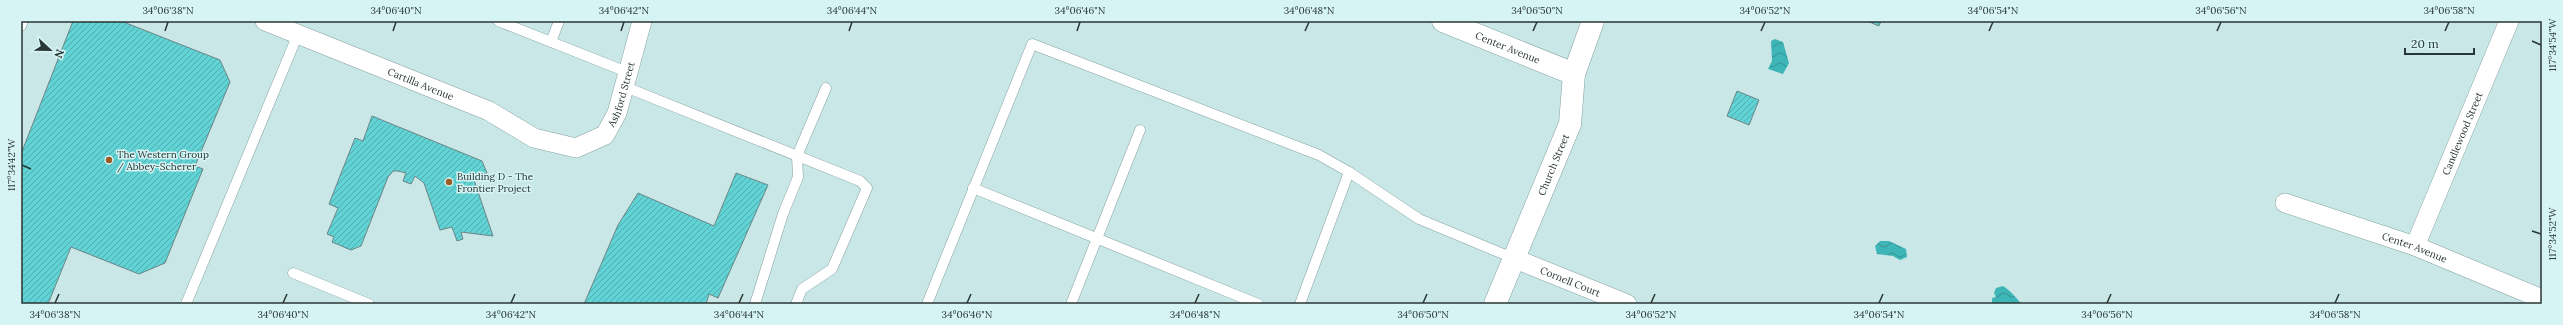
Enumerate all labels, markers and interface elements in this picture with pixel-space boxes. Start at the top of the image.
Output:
text: 34°06'38"N [142,4,194,17]
text: 34°06'40"N [370,4,422,17]
text: 34°06'42"N [599,4,650,17]
text: 34°06'44"N [827,4,878,17]
text: 34°06'46"N [1055,4,1106,17]
text: 34°06'48"N [1284,4,1335,17]
text: 34°06'50"N [1511,4,1563,17]
text: 34°06'52"N [1740,4,1791,17]
text: 34°06'54"N [1968,4,2019,17]
text: 34°06'56"N [2195,4,2247,17]
text: 34°06'58"N [2423,4,2475,17]
text: 117°34'54"W [2546,17,2559,72]
street label: Center Avenue [1474,28,1543,66]
north arrow [30,30,70,70]
scale bar [2405,30,2474,56]
text: 20 m [2411,36,2439,51]
text: N [51,47,67,61]
street label: Ashford Street [604,60,637,130]
street label: Cartilla Avenue [386,64,457,103]
street label: Candlewood Street [2439,90,2485,177]
street label: Church Street [1534,132,1572,197]
text: 117°34'42"W [5,138,18,191]
place label: The Western Group / Abbey-Scherer [117,148,209,173]
marker: The Western Group / Abbey-Scherer [104,155,114,165]
place label: Building D - The Frontier Project [457,170,534,195]
marker: Building D - The Frontier Project [444,177,454,187]
text: 117°34'52"W [2546,206,2559,261]
street label: Center Avenue [2380,229,2450,265]
street label: Cornell Court [1538,263,1603,299]
text: 34°06'38"N [29,308,81,321]
text: 34°06'40"N [257,308,309,321]
text: 34°06'42"N [486,308,537,321]
text: 34°06'44"N [714,308,765,321]
text: 34°06'46"N [942,308,993,321]
text: 34°06'48"N [1170,308,1221,321]
text: 34°06'50"N [1397,308,1449,321]
text: 34°06'52"N [1626,308,1677,321]
text: 34°06'54"N [1854,308,1905,321]
text: 34°06'56"N [2081,308,2133,321]
text: 34°06'58"N [2309,308,2361,321]

